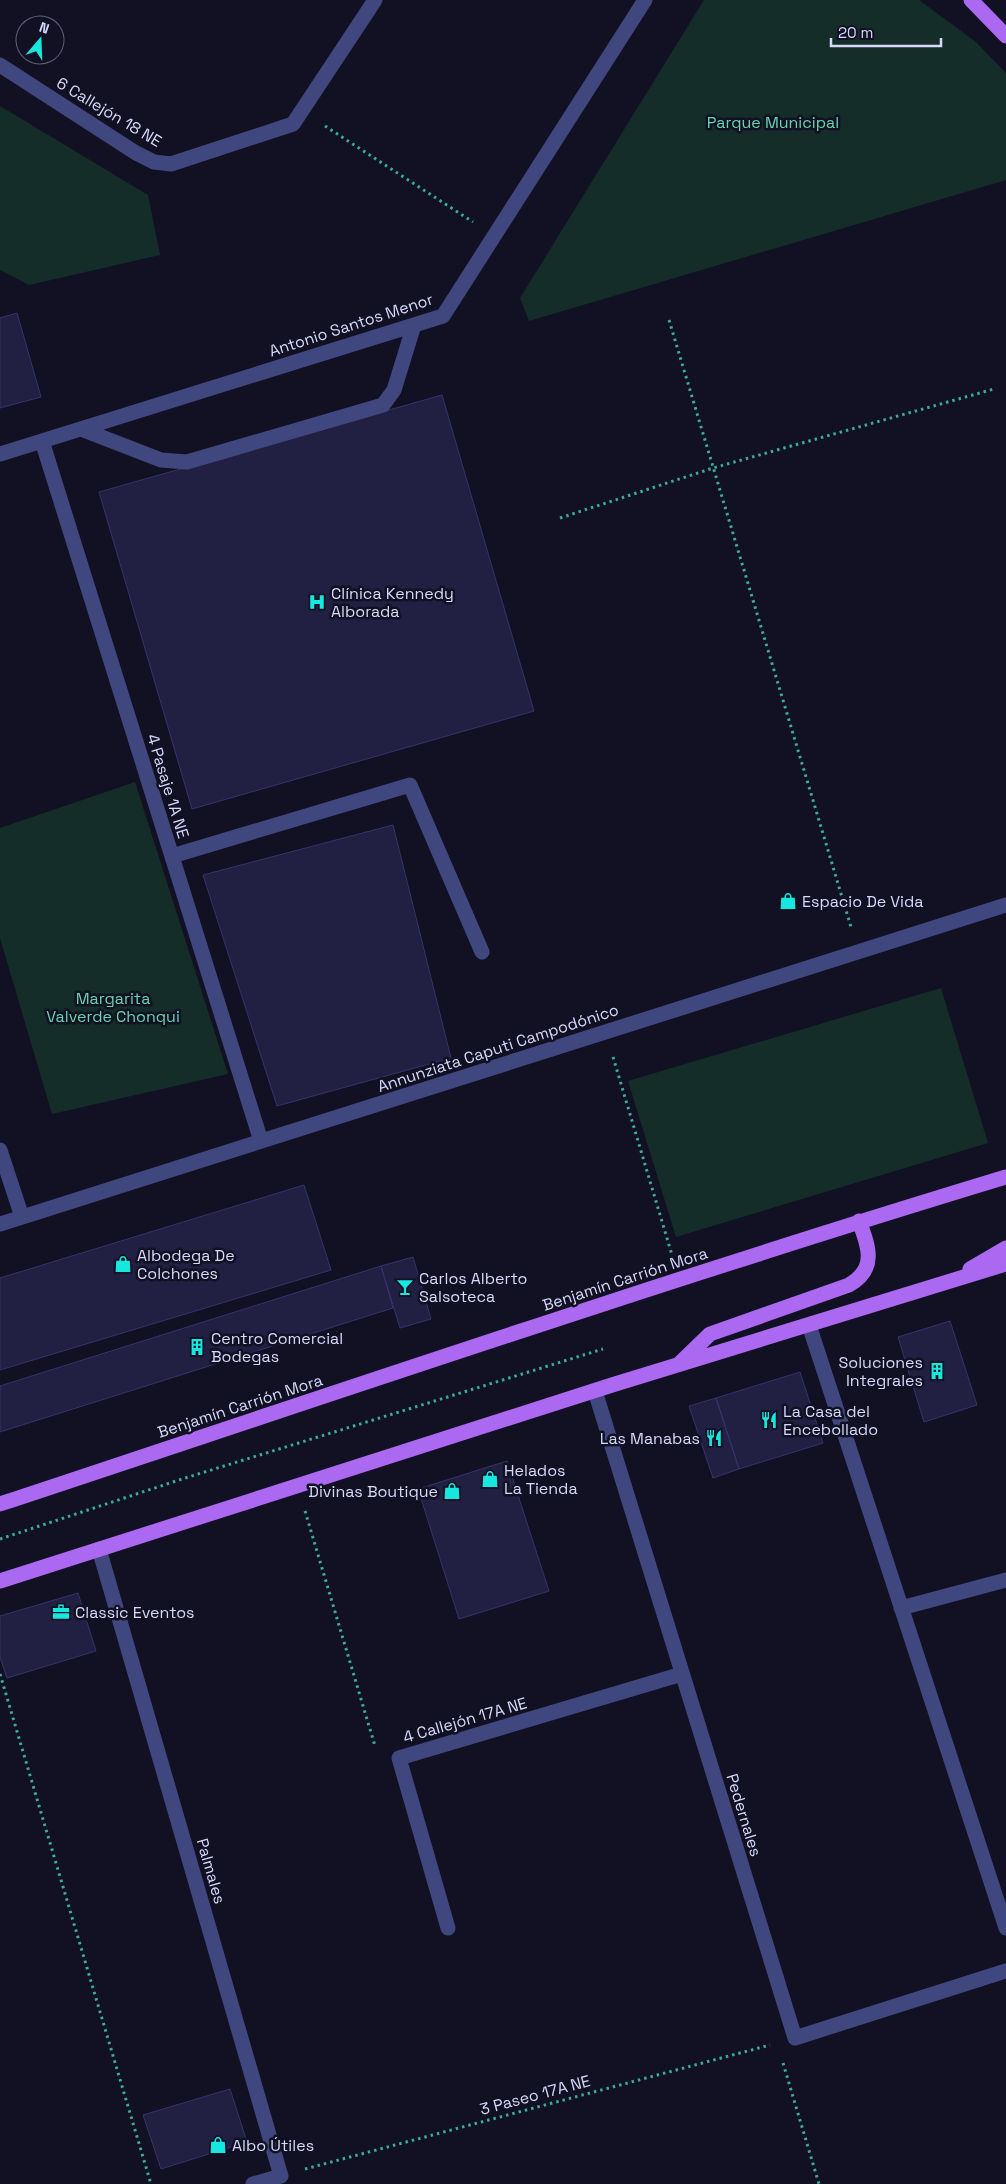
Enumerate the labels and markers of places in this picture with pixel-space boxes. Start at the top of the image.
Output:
place label: Clínica Kennedy Alborada [331,583,454,622]
hospital icon: Clínica Kennedy Alborada [307,592,327,612]
shop icon: Espacio De Vida [778,891,798,911]
place label: Espacio De Vida [802,891,924,912]
place label: Albodega De Colchones [137,1245,235,1284]
shop icon: Albodega De Colchones [113,1254,133,1274]
place label: Carlos Alberto Salsoteca [419,1268,527,1307]
bar icon: Carlos Alberto Salsoteca [395,1277,415,1297]
place label: Centro Comercial Bodegas [211,1328,343,1367]
building icon: Centro Comercial Bodegas [187,1337,207,1357]
place label: Soluciones Integrales [839,1352,923,1391]
building icon: Soluciones Integrales [927,1361,947,1381]
place label: La Casa del Encebollado [783,1401,878,1440]
restaurant icon: La Casa del Encebollado [759,1410,779,1430]
place label: Las Manabas [600,1428,700,1449]
restaurant icon: Las Manabas [704,1428,724,1448]
place label: Helados La Tienda [504,1460,578,1499]
shop icon: Helados La Tienda [480,1469,500,1489]
place label: Divinas Boutique [308,1481,438,1502]
shop icon: Divinas Boutique [442,1481,462,1501]
office icon: Classic Eventos [51,1602,71,1622]
place label: Classic Eventos [75,1602,195,1623]
shop icon: Albo Útiles [208,2135,228,2155]
place label: Albo Útiles [232,2135,314,2156]

